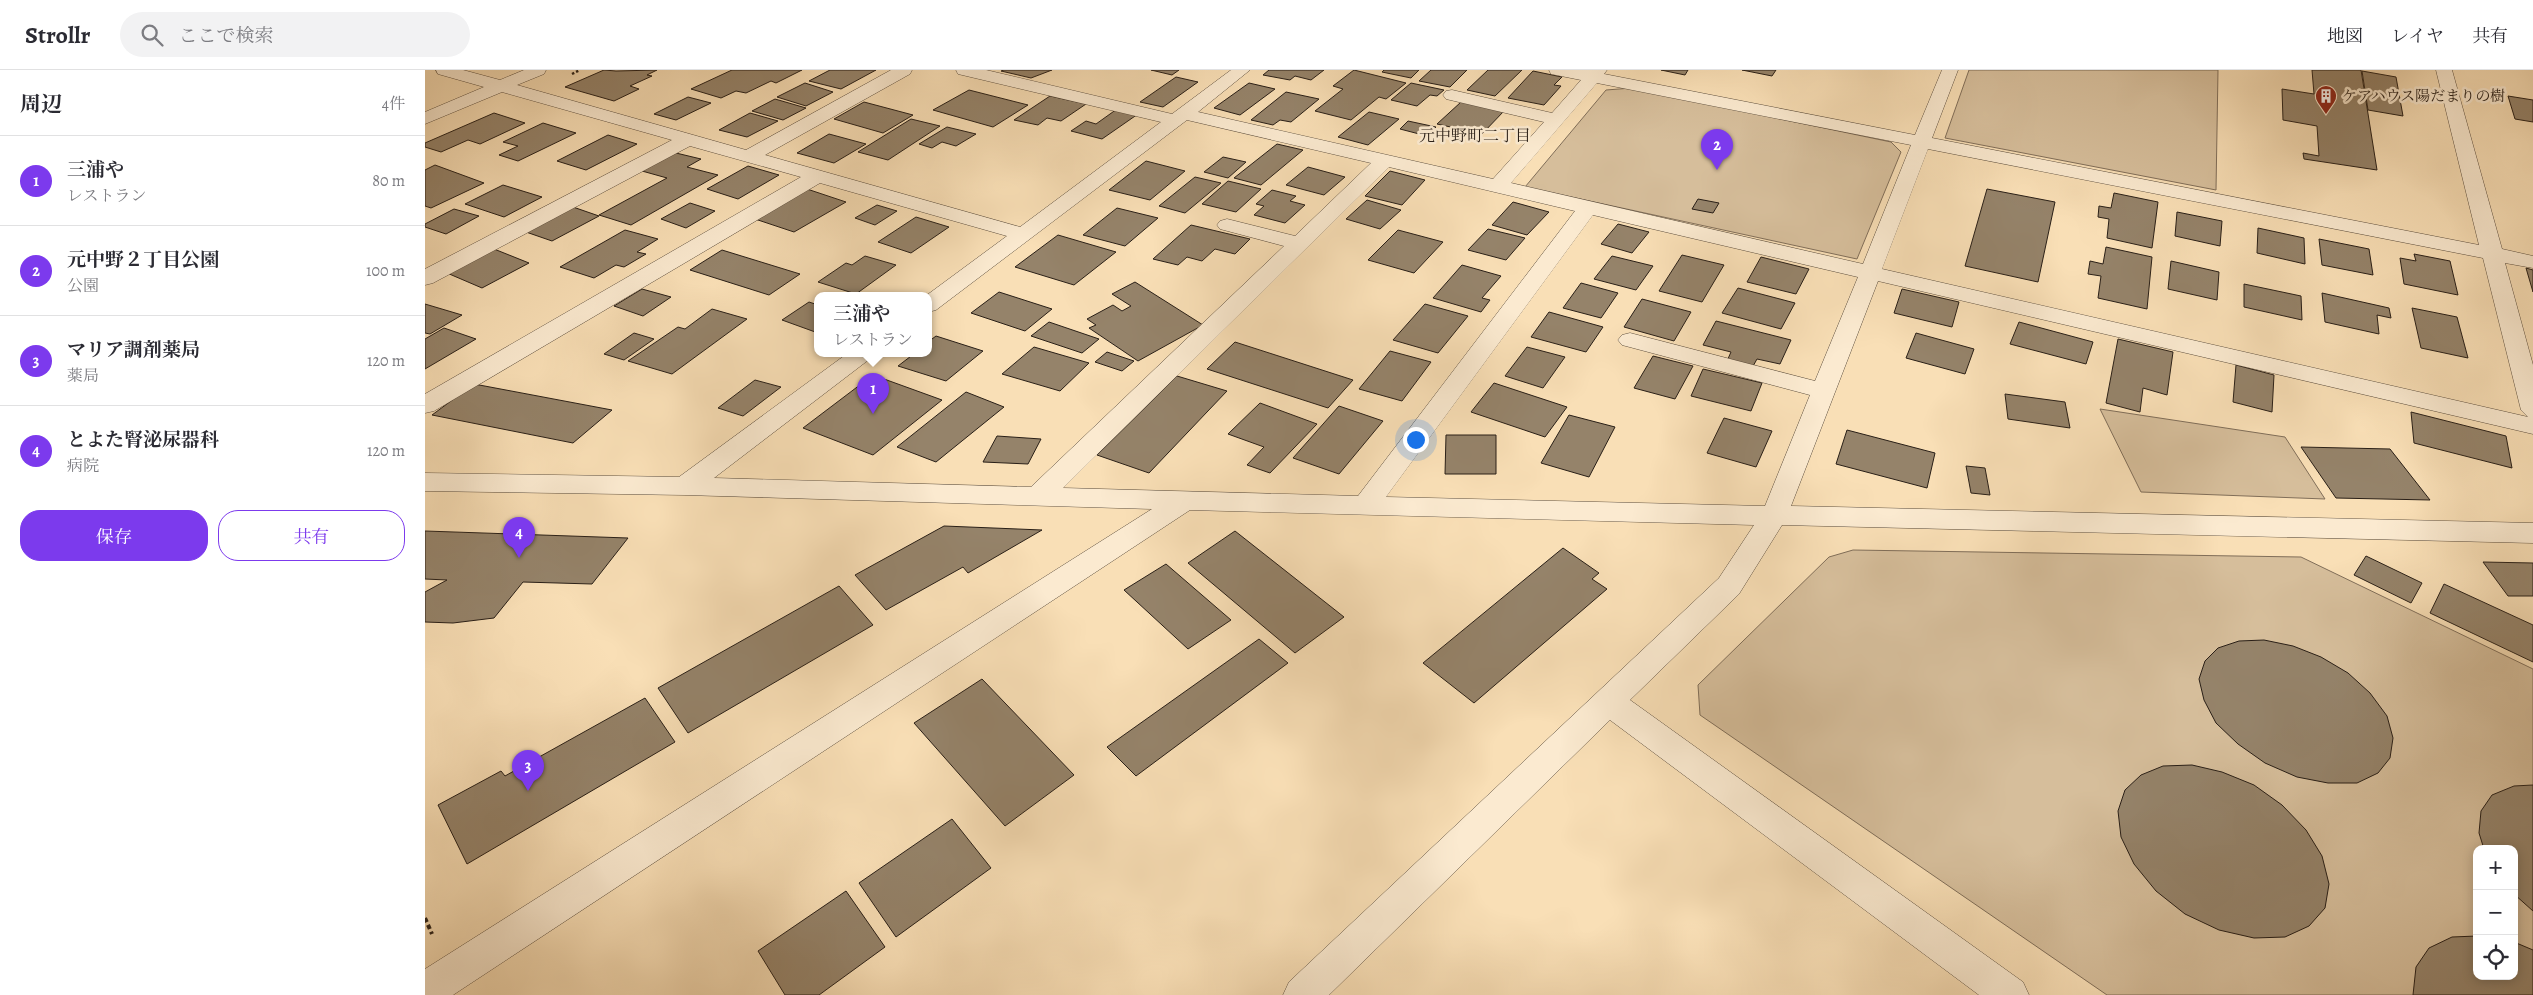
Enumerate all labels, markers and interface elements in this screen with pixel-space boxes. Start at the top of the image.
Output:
search box [120,12,470,57]
text: Strollr [25,19,90,51]
icon: search [138,21,166,49]
text: ここで検索 [178,23,273,49]
text: 地図 [2327,24,2363,48]
text: レイヤ [2391,24,2444,48]
text: 共有 [2472,24,2508,48]
building icon: ケアハウス陽だまりの樹 [2314,84,2338,115]
place label: ケアハウス陽だまりの樹 [2342,86,2505,106]
text: 周辺 [20,90,62,118]
text: 4件 [382,93,405,115]
district label: 元中野町二丁目 [1419,125,1531,147]
pin: 2 [1701,129,1733,170]
text: 三浦や [67,157,124,183]
text: 1 [33,170,39,192]
text: 80 m [372,170,405,192]
text: レストラン [67,185,147,207]
text: 元中野２丁目公園 [67,247,219,273]
text: 2 [32,260,40,282]
text: 100 m [366,260,405,282]
text: 公園 [67,275,99,297]
popup [814,292,932,357]
text: 三浦や [833,301,890,327]
text: レストラン [833,329,913,351]
text: マリア調剤薬局 [67,337,200,363]
text: 3 [33,350,39,372]
text: 120 m [367,350,405,372]
text: 薬局 [67,365,99,387]
pin: 1 [857,373,889,414]
text: とよた腎泌尿器科 [67,427,219,453]
your location [1403,427,1429,453]
text: 4 [32,440,40,462]
text: 120 m [367,440,405,462]
text: 病院 [67,455,99,477]
button: 保存 [20,510,208,561]
button: 共有 [218,510,405,561]
pin: 4 [503,517,535,558]
pin: 3 [512,750,544,791]
map controls [2473,845,2518,980]
button: + [2473,845,2518,890]
button: − [2473,890,2518,935]
button: locate [2473,935,2518,980]

